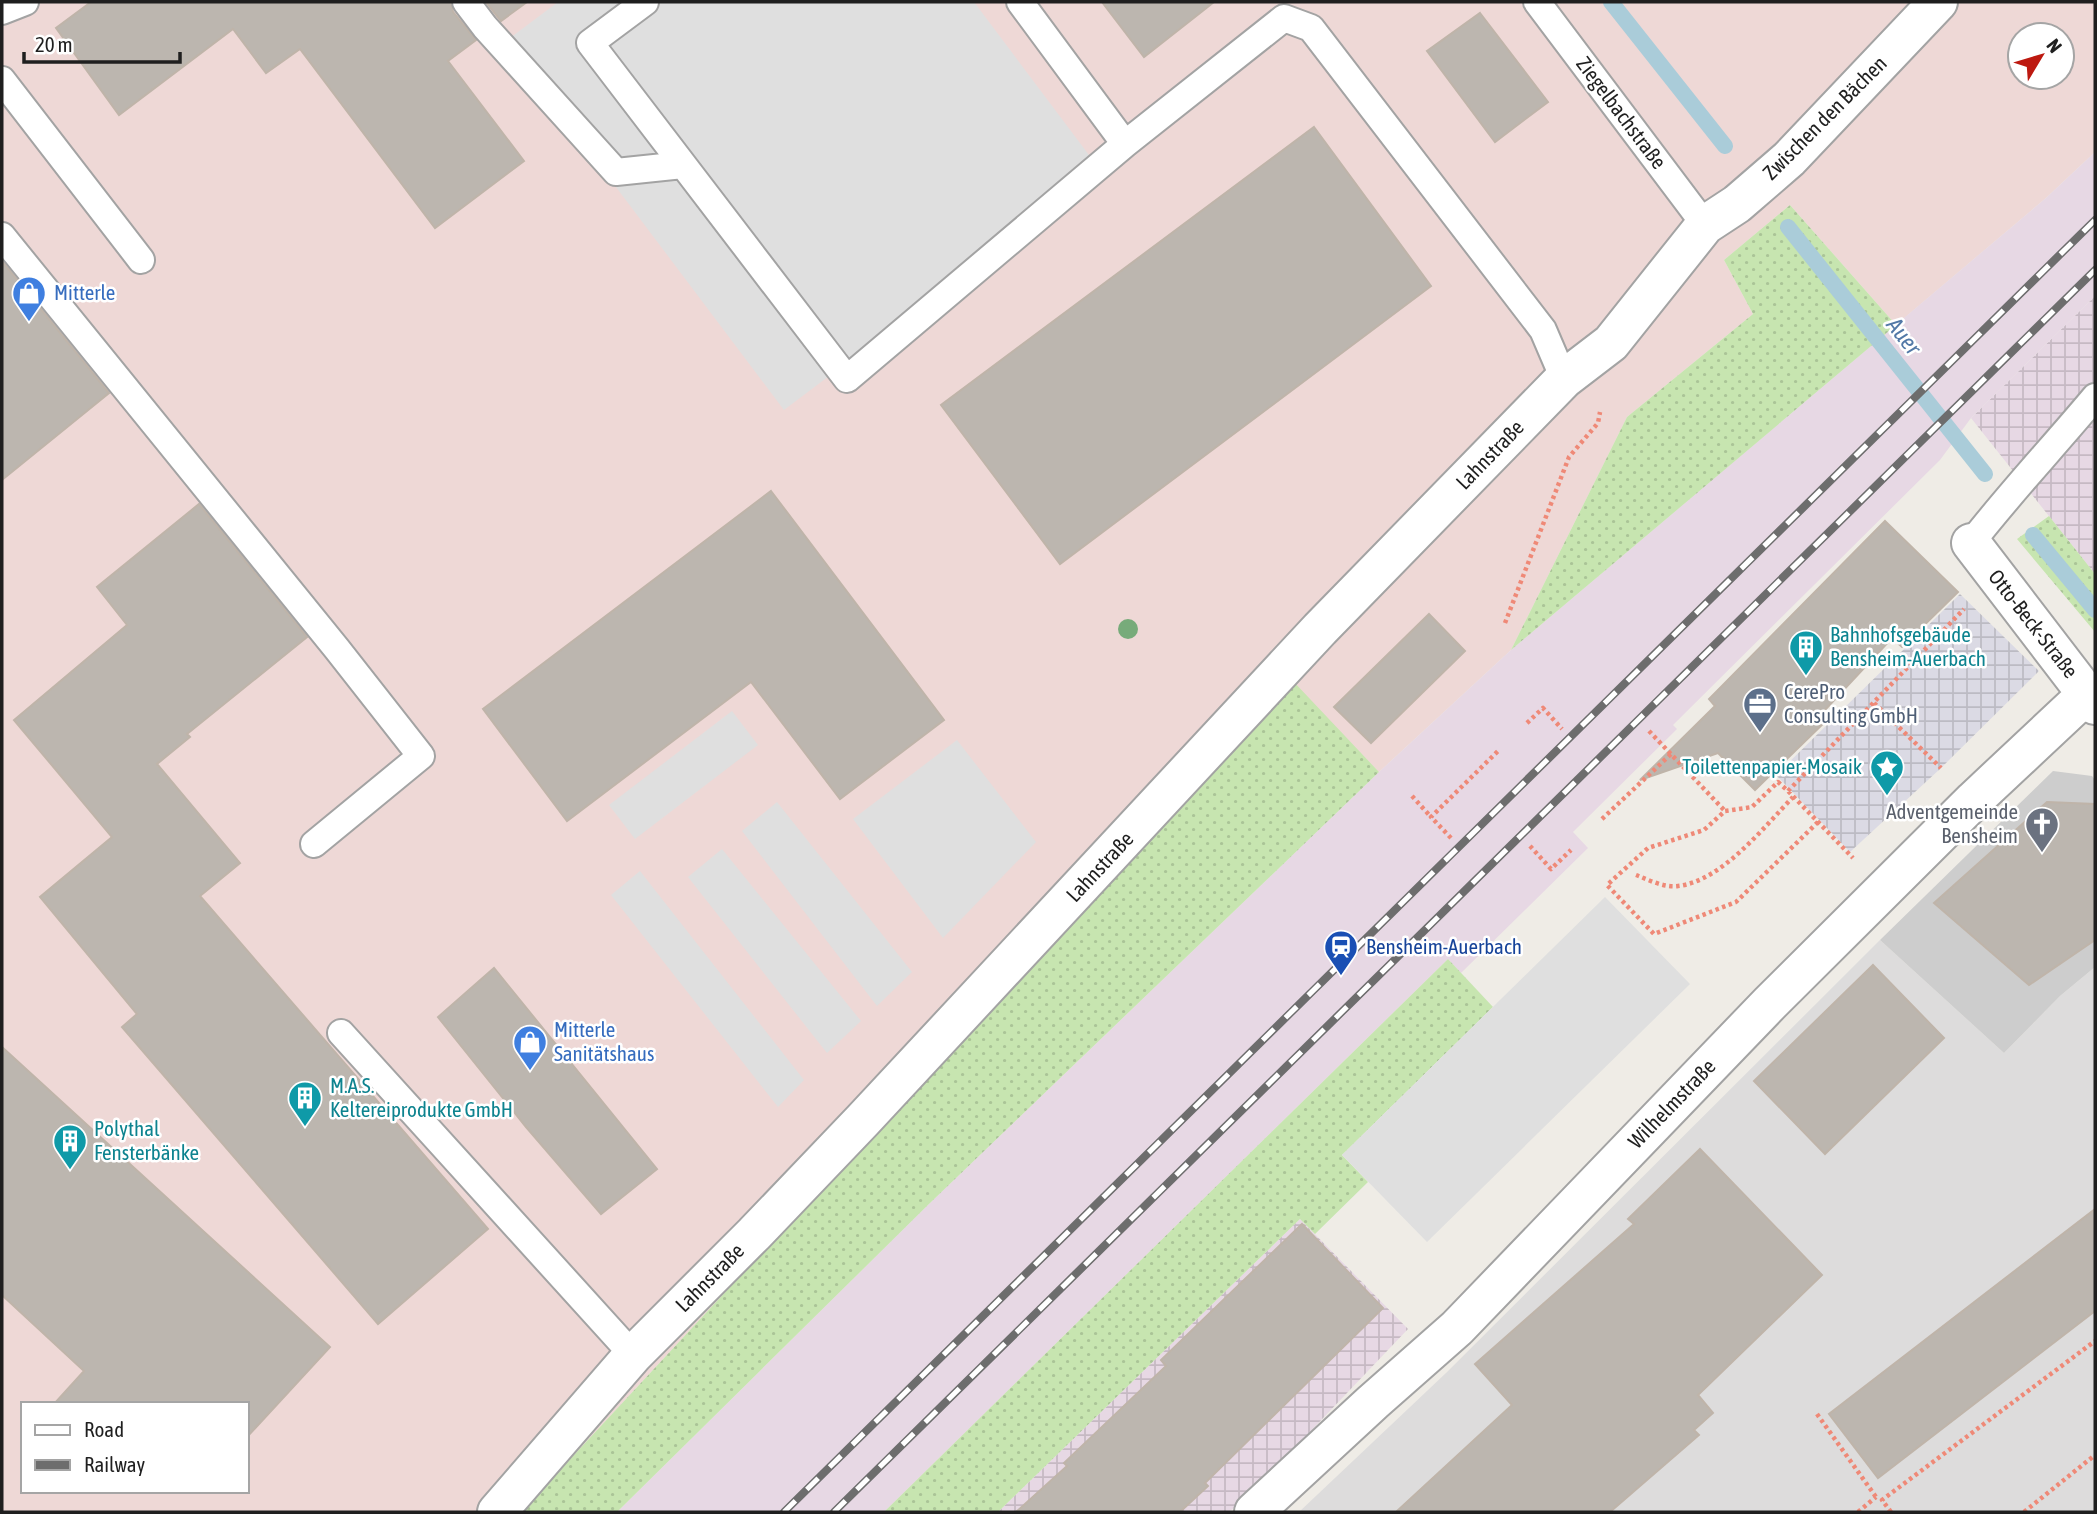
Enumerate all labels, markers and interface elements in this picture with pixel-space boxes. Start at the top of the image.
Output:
scale bar [24,21,180,65]
north arrow [2006,21,2076,91]
text: 20 m [35,32,73,56]
text: N [2042,34,2067,57]
street label: Zwischen den Bächen [1758,51,1891,184]
street label: Ziegelbachstraße [1572,52,1672,173]
shop icon: Mitterle [10,274,48,323]
place label: Mitterle [54,280,115,304]
water label: Auer [1881,312,1927,361]
street label: Lahnstraße [1451,415,1528,494]
street label: Otto-Beck-Straße [1984,564,2083,682]
place label: Bahnhofsgebäude Bensheim-Auerbach [1830,622,1986,670]
building icon: Bahnhofsgebäude Bensheim-Auerbach [1787,628,1825,677]
place label: CerePro Consulting GmbH [1784,679,1918,727]
office icon: CerePro Consulting GmbH [1741,685,1779,734]
place icon: Toilettenpapier-Mosaik [1868,748,1906,797]
place label: Toilettenpapier-Mosaik [1682,754,1862,778]
place label: Adventgemeinde Bensheim [1886,799,2018,847]
church icon: Adventgemeinde Bensheim [2023,805,2061,854]
street label: Lahnstraße [1061,826,1138,906]
station icon: Bensheim-Auerbach [1322,928,1360,977]
place label: Bensheim-Auerbach [1366,934,1522,958]
place label: Mitterle Sanitätshaus [554,1017,654,1065]
shop icon: Mitterle Sanitätshaus [511,1023,549,1072]
street label: Wilhelmstraße [1623,1054,1720,1153]
place label: M.A.S. Keltereiprodukte GmbH [330,1073,513,1121]
building icon: M.A.S. Keltereiprodukte GmbH [286,1079,324,1128]
place label: Polythal Fensterbänke [94,1116,199,1164]
building icon: Polythal Fensterbänke [51,1122,89,1171]
street label: Lahnstraße [670,1238,748,1316]
legend [21,1402,248,1493]
text: Road [84,1417,124,1441]
text: Railway [84,1452,146,1476]

